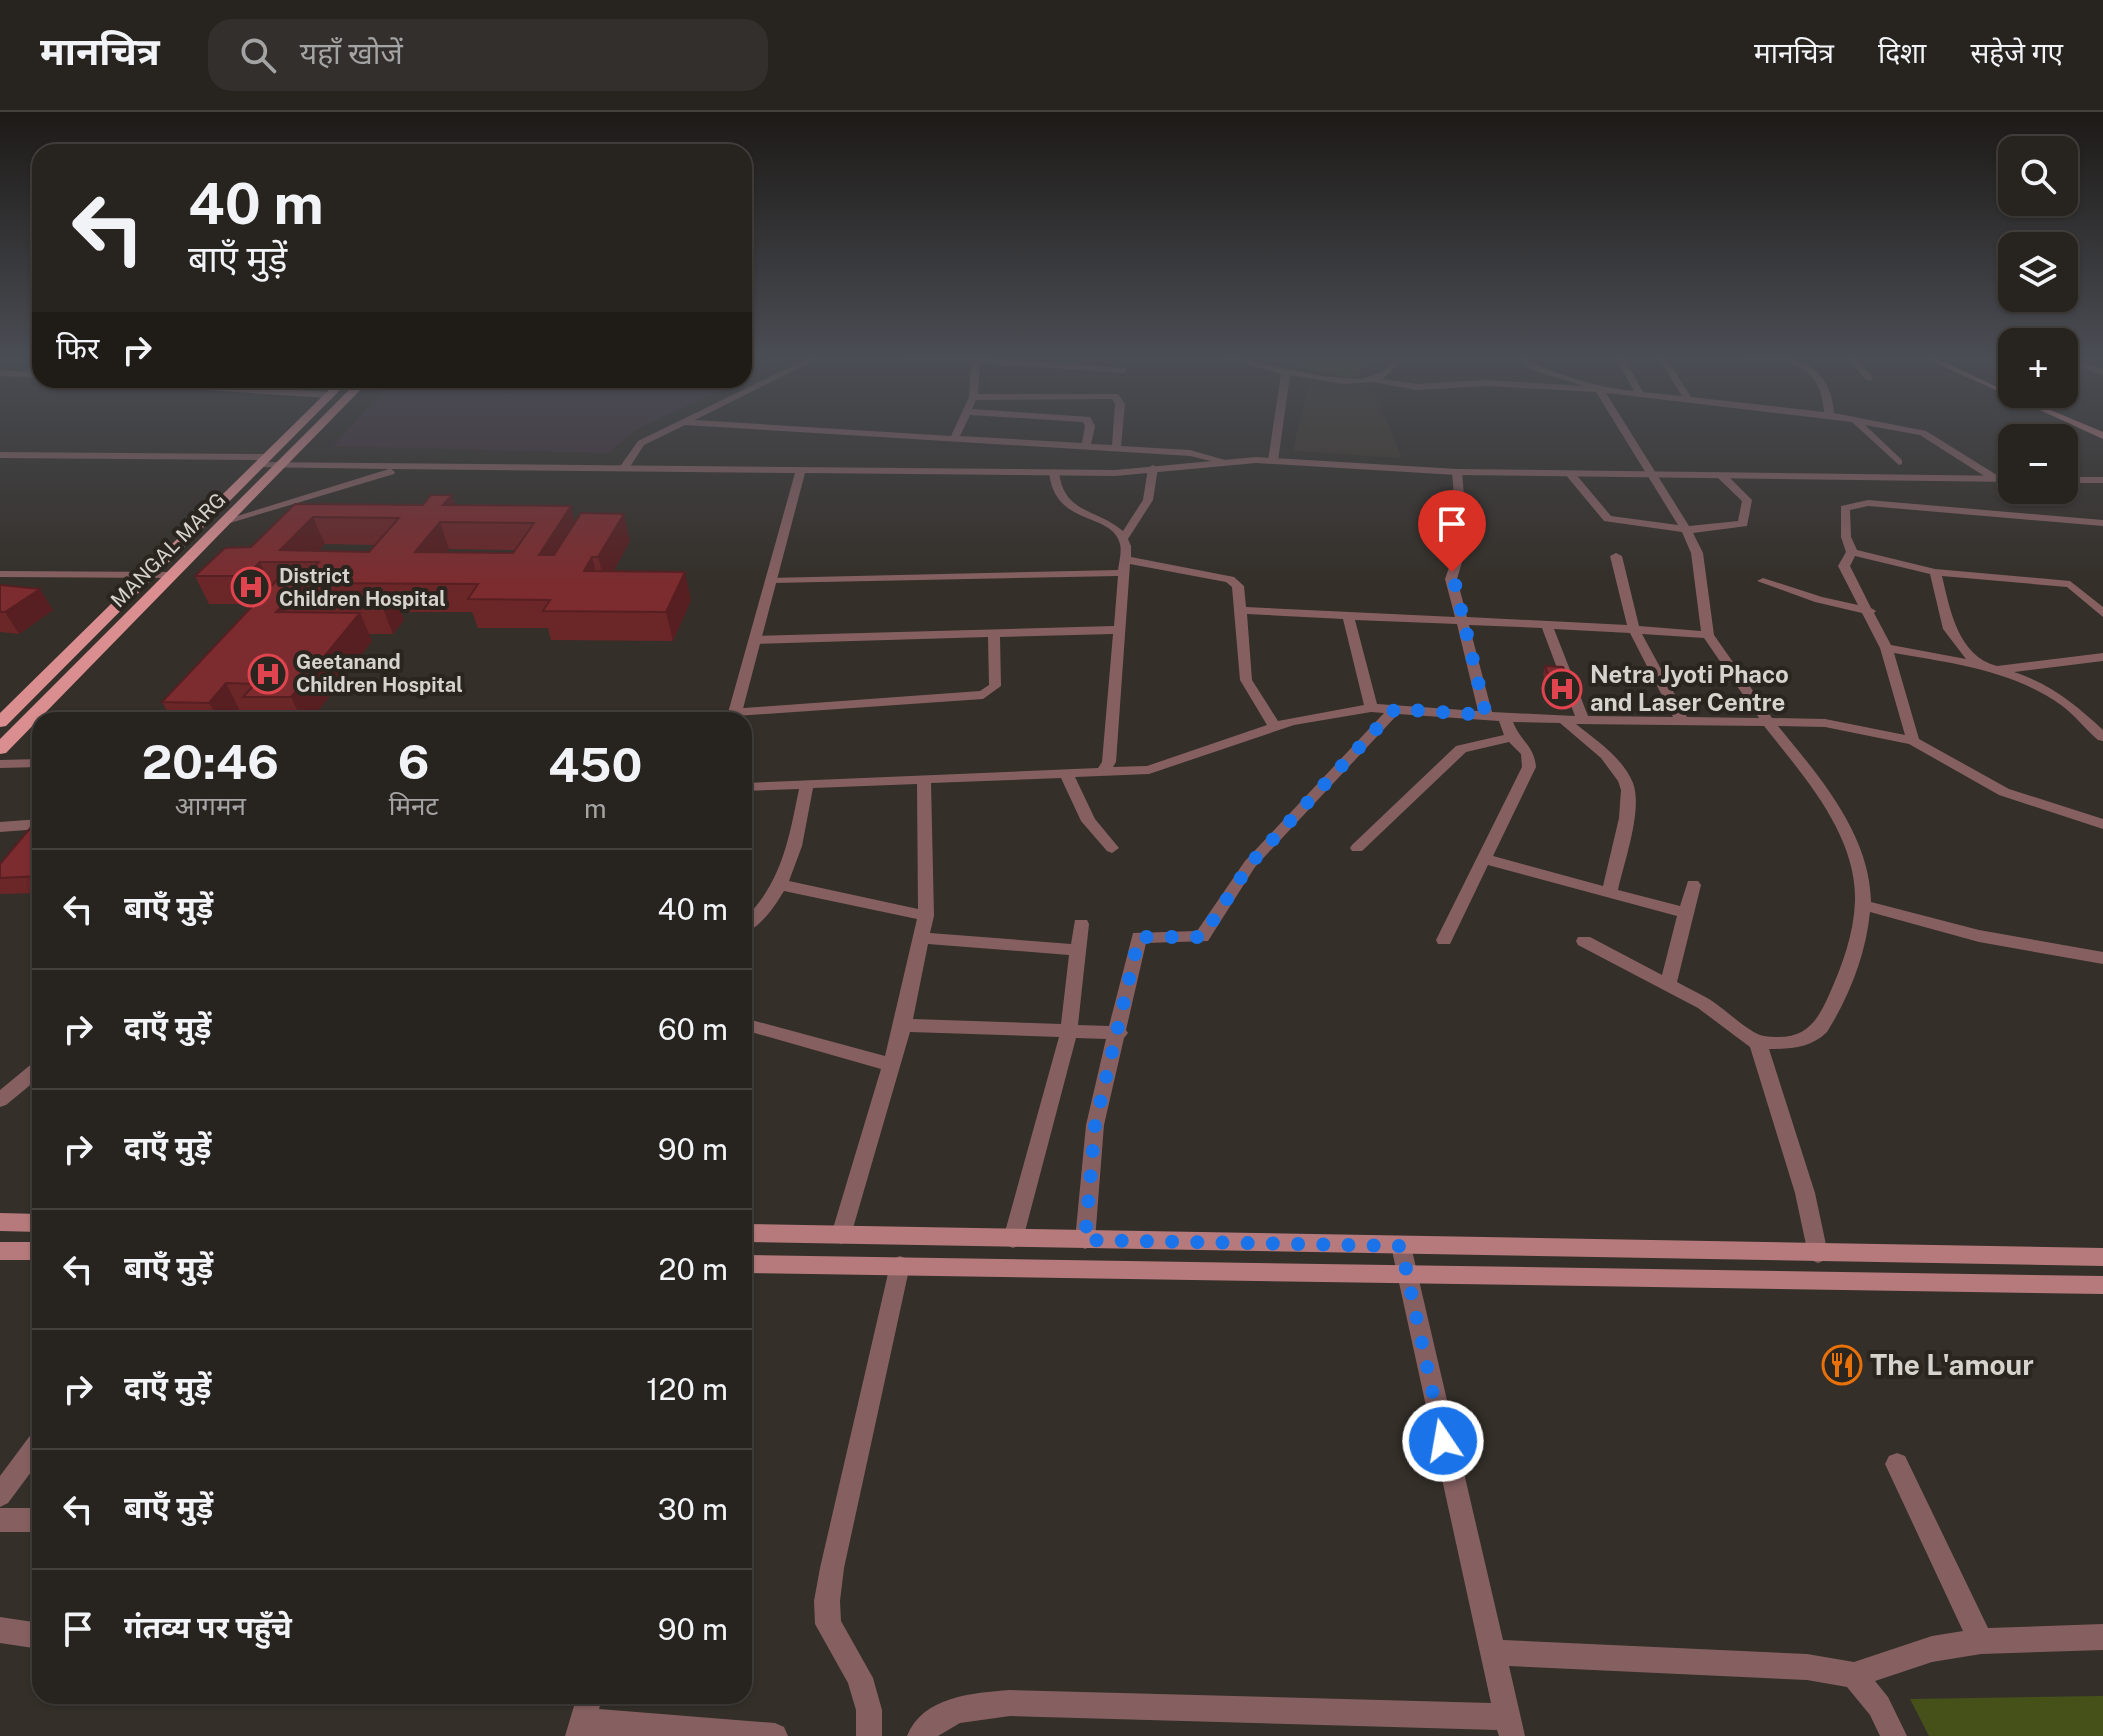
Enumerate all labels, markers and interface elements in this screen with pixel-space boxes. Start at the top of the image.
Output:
search box [208,19,768,91]
text: मानचित्र [40,29,160,74]
icon: search [236,33,280,77]
text: यहाँ खोजें [300,35,403,71]
text: मानचित्र [1754,36,1834,69]
text: दिशा [1878,36,1926,69]
text: सहेजे गए [1970,36,2063,69]
map controls [1998,136,2078,504]
button: search [1998,136,2078,216]
text: 40 m [188,171,324,237]
icon: left [56,176,160,280]
button: layers [1998,232,2078,312]
text: बाएँ मुड़ें [188,238,287,280]
icon: right [115,328,159,372]
button: + [1998,328,2078,408]
text: फिर [56,330,99,366]
button: − [1998,424,2078,504]
street label: MANGAL MARG [106,488,230,612]
pin [1418,490,1486,572]
icon: arrive [1430,502,1474,546]
place label: District Children Hospital [279,564,446,611]
hospital icon: District Children Hospital [230,566,272,608]
place label: Geetanand Children Hospital [296,650,463,697]
hospital icon: Geetanand Children Hospital [247,653,289,695]
place label: Netra Jyoti Phaco and Laser Centre [1590,660,1789,716]
hospital icon: Netra Jyoti Phaco and Laser Centre [1541,668,1583,710]
text: 20:46 [142,733,279,790]
text: 6 [398,733,429,790]
text: 450 [548,736,642,793]
text: आगमन [175,790,246,821]
text: मिनट [389,790,438,821]
text: m [584,793,606,824]
icon: left [56,887,100,931]
text: बाएँ मुड़ें [124,889,213,925]
text: 40 m [658,891,728,927]
icon: right [56,1007,100,1051]
text: दाएँ मुड़ें [124,1009,211,1045]
text: 60 m [658,1011,728,1047]
icon: right [56,1127,100,1171]
text: दाएँ मुड़ें [124,1129,211,1165]
text: 90 m [658,1131,728,1167]
icon: left [56,1247,100,1291]
text: बाएँ मुड़ें [124,1249,213,1285]
text: 20 m [659,1251,728,1287]
restaurant icon: The L'amour [1821,1344,1863,1386]
place label: The L'amour [1870,1348,2034,1381]
icon: right [56,1367,100,1411]
text: दाएँ मुड़ें [124,1369,211,1405]
text: 120 m [646,1371,728,1407]
position arrow [1401,1399,1485,1483]
icon: left [56,1487,100,1531]
text: बाएँ मुड़ें [124,1489,213,1525]
text: 30 m [658,1491,728,1527]
icon: arrive [56,1607,100,1651]
text: गंतव्य पर पहुँचे [124,1609,292,1645]
text: 90 m [658,1611,728,1647]

